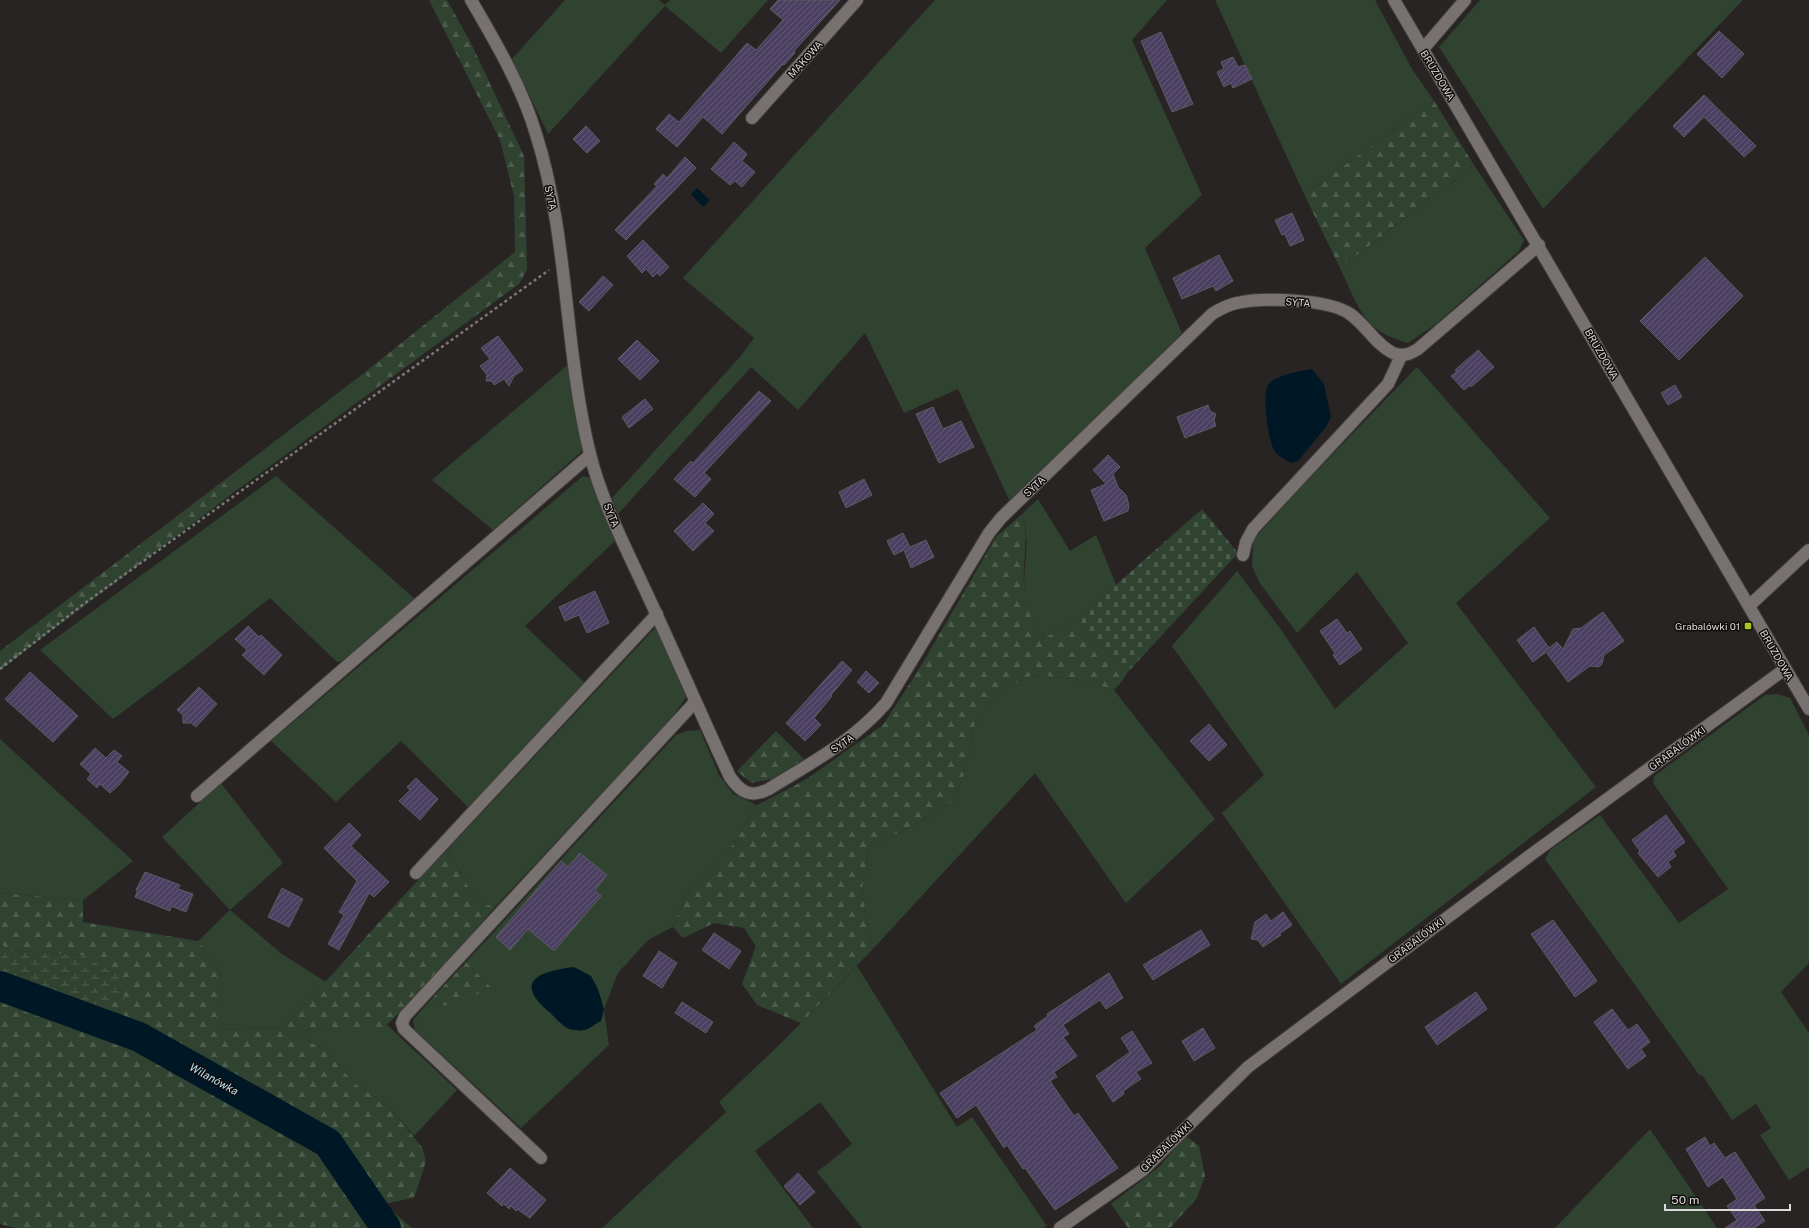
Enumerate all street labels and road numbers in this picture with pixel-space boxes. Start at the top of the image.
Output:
street label: MAKOWA [785,38,825,80]
street label: BRUZDOWA [1418,48,1458,102]
street label: SYTA [543,185,559,211]
street label: SYTA [1285,295,1311,309]
street label: BRUZDOWA [1583,327,1621,381]
street label: SYTA [1021,473,1047,499]
street label: SYTA [602,501,622,529]
street label: BRUZDOWA [1758,628,1796,682]
street label: GRABALÓWKI [1646,723,1708,773]
street label: SYTA [828,731,856,755]
street label: GRABALÓWKI [1386,915,1446,965]
street label: GRABALÓWKI [1138,1118,1194,1174]

